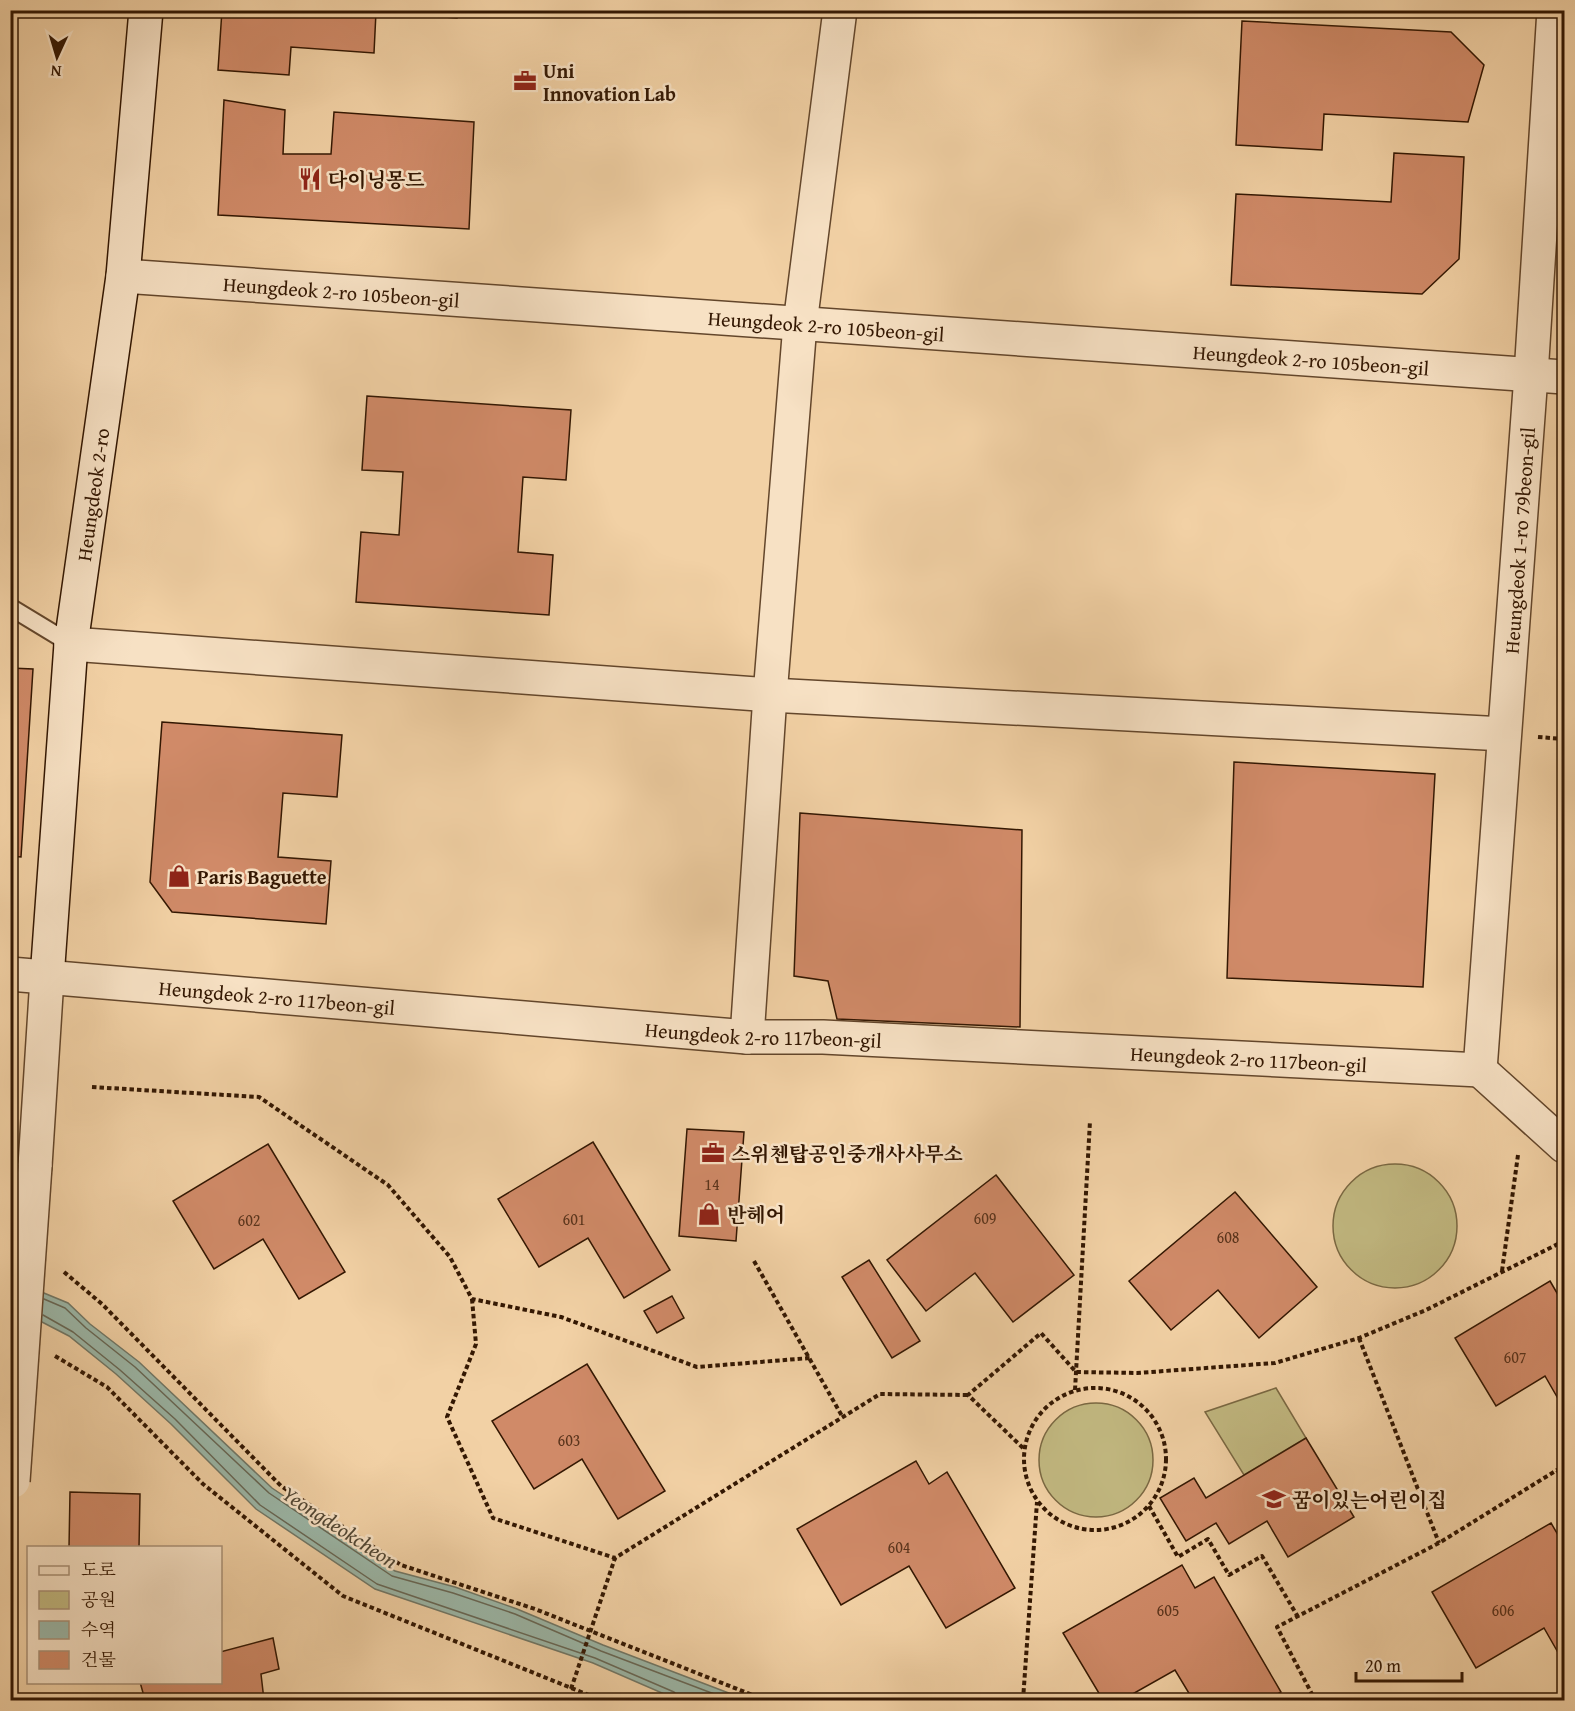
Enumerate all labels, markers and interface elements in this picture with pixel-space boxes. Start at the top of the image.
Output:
north arrow [27,27,87,87]
place label: Uni Innovation Lab [543,56,676,108]
text: N [49,60,62,84]
office icon: Uni Innovation Lab [512,68,538,94]
place label: 다이닝몽드 [328,165,425,194]
restaurant icon: 다이닝몽드 [297,166,323,192]
street label: Heungdeok 2-ro 105beon-gil [222,269,461,314]
street label: Heungdeok 2-ro 105beon-gil [707,303,946,348]
street label: Heungdeok 2-ro 105beon-gil [1192,337,1431,382]
street label: Heungdeok 2-ro [68,426,116,563]
street label: Heungdeok 1-ro 79beon-gil [1496,426,1542,655]
place label: Paris Baguette [197,862,327,891]
shop icon: Paris Baguette [166,863,192,889]
street label: Heungdeok 2-ro 117beon-gil [158,972,397,1021]
street label: Heungdeok 2-ro 117beon-gil [644,1014,883,1054]
street label: Heungdeok 2-ro 117beon-gil [1130,1038,1368,1079]
place label: 스위첸탑공인중개사사무소 [731,1139,963,1168]
office icon: 스위첸탑공인중개사사무소 [700,1140,726,1166]
house number: 14 [704,1172,720,1196]
place label: 반헤어 [727,1200,785,1229]
shop icon: 반헤어 [696,1201,722,1227]
house number: 609 [973,1206,997,1230]
house number: 601 [562,1207,586,1231]
house number: 602 [237,1208,261,1232]
house number: 608 [1216,1225,1240,1249]
house number: 607 [1503,1345,1527,1369]
house number: 603 [557,1428,581,1452]
water label: Yeongdeokcheon [276,1478,404,1576]
place label: 꿈이있는어린이집 [1292,1485,1447,1514]
school or university icon: 꿈이있는어린이집 [1261,1486,1287,1512]
house number: 604 [887,1535,911,1559]
legend [27,1546,222,1684]
text: 도로 [81,1556,116,1583]
text: 공원 [81,1586,116,1613]
house number: 605 [1156,1598,1180,1622]
house number: 606 [1491,1598,1515,1622]
text: 수역 [81,1616,116,1643]
scale bar [1356,1645,1462,1683]
text: 건물 [81,1646,116,1673]
text: 20 m [1365,1652,1401,1679]

